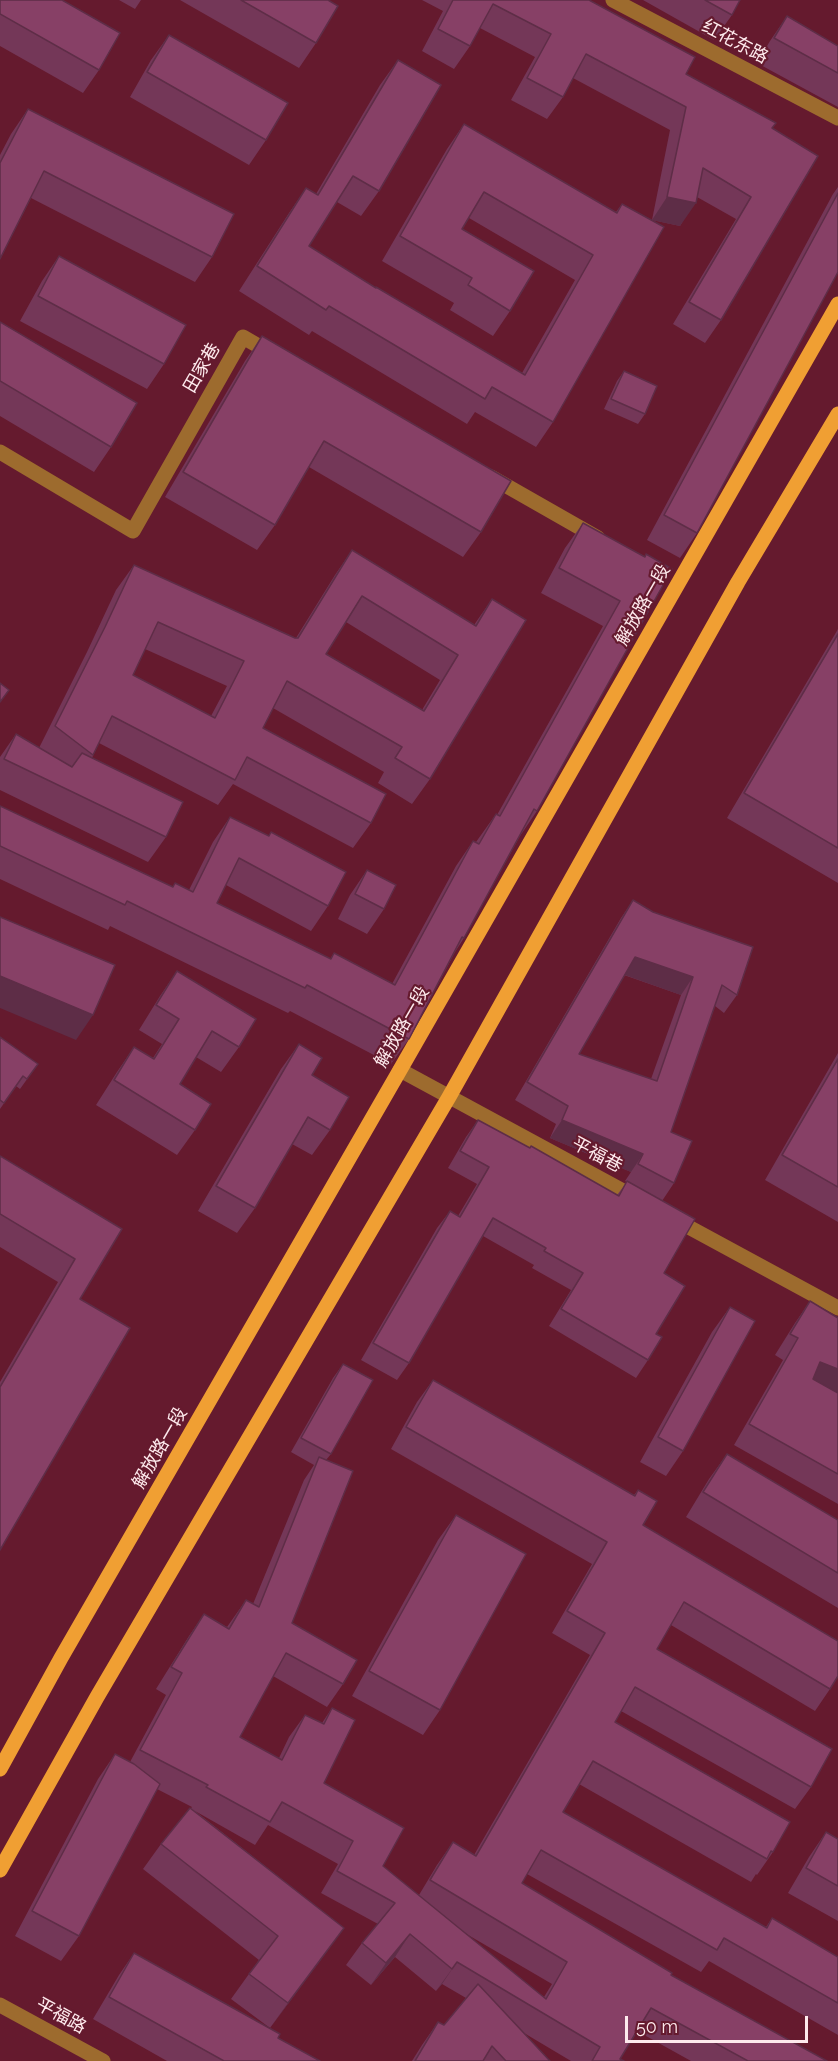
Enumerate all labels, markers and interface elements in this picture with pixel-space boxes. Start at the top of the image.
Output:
street label: 红花东路 [698,16,772,68]
street label: 田家巷 [179,339,225,397]
street label: 解放路一段 [611,561,675,649]
street label: 解放路一段 [370,983,434,1071]
street label: 平福巷 [568,1133,626,1177]
street label: 解放路一段 [128,1404,192,1492]
street label: 平福路 [32,1993,90,2039]
scale bar [628,2004,811,2042]
text: 50 m [636,2016,678,2037]

